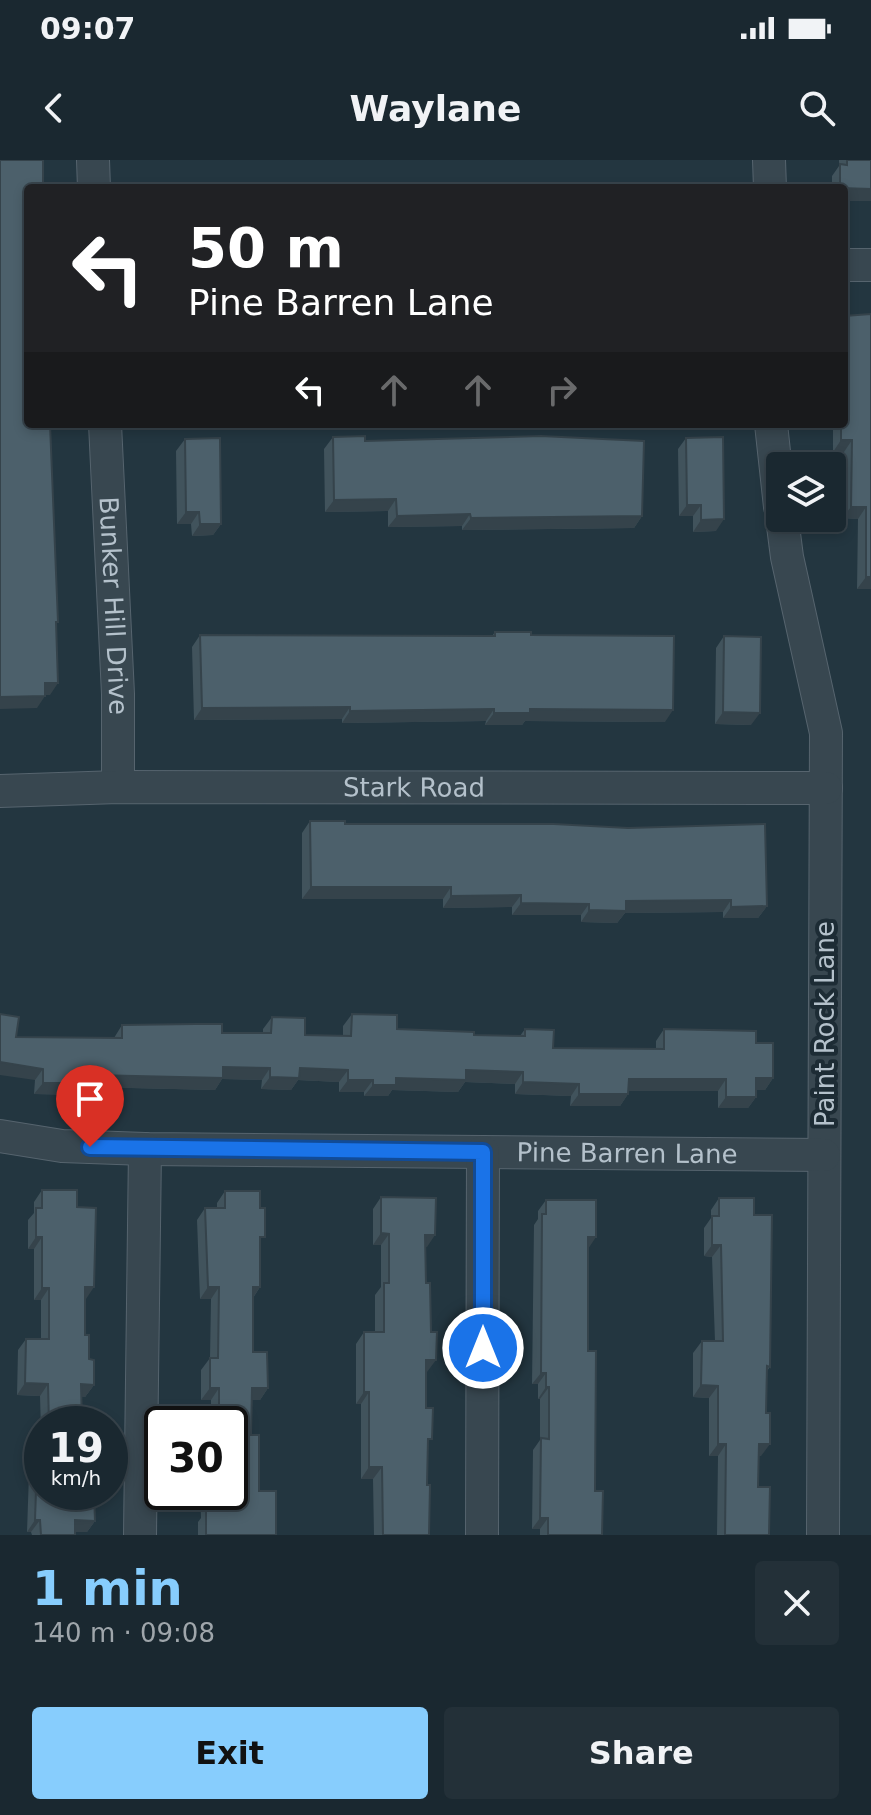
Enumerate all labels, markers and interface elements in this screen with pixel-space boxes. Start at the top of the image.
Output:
text: 09:07 [40,11,136,46]
icon: back [32,86,76,130]
icon: search [795,86,839,130]
text: Waylane [350,88,521,129]
text: 50 m [188,215,344,280]
icon: left [56,216,160,320]
text: Pine Barren Lane [188,282,494,323]
icon: left [288,368,332,412]
icon: ahead [372,368,416,412]
icon: ahead [456,368,500,412]
icon: right [540,368,584,412]
map controls [766,452,846,532]
button: layers [766,452,846,532]
street label: Bunker Hill Drive [94,496,133,715]
street label: Stark Road [343,772,485,803]
street label: Paint Rock Lane [810,921,840,1127]
pin [56,1065,124,1147]
icon: arrive [68,1077,112,1121]
street label: Pine Barren Lane [517,1137,738,1169]
position arrow [441,1306,525,1390]
speed limit sign: 30 [144,1406,248,1510]
text: 19 [48,1425,104,1471]
text: km/h [51,1466,101,1490]
text: 1 min [32,1560,183,1616]
button: close [755,1561,839,1645]
text: 140 m · 09:08 [32,1618,215,1648]
button: Exit [32,1707,428,1799]
button: Share [444,1707,839,1799]

